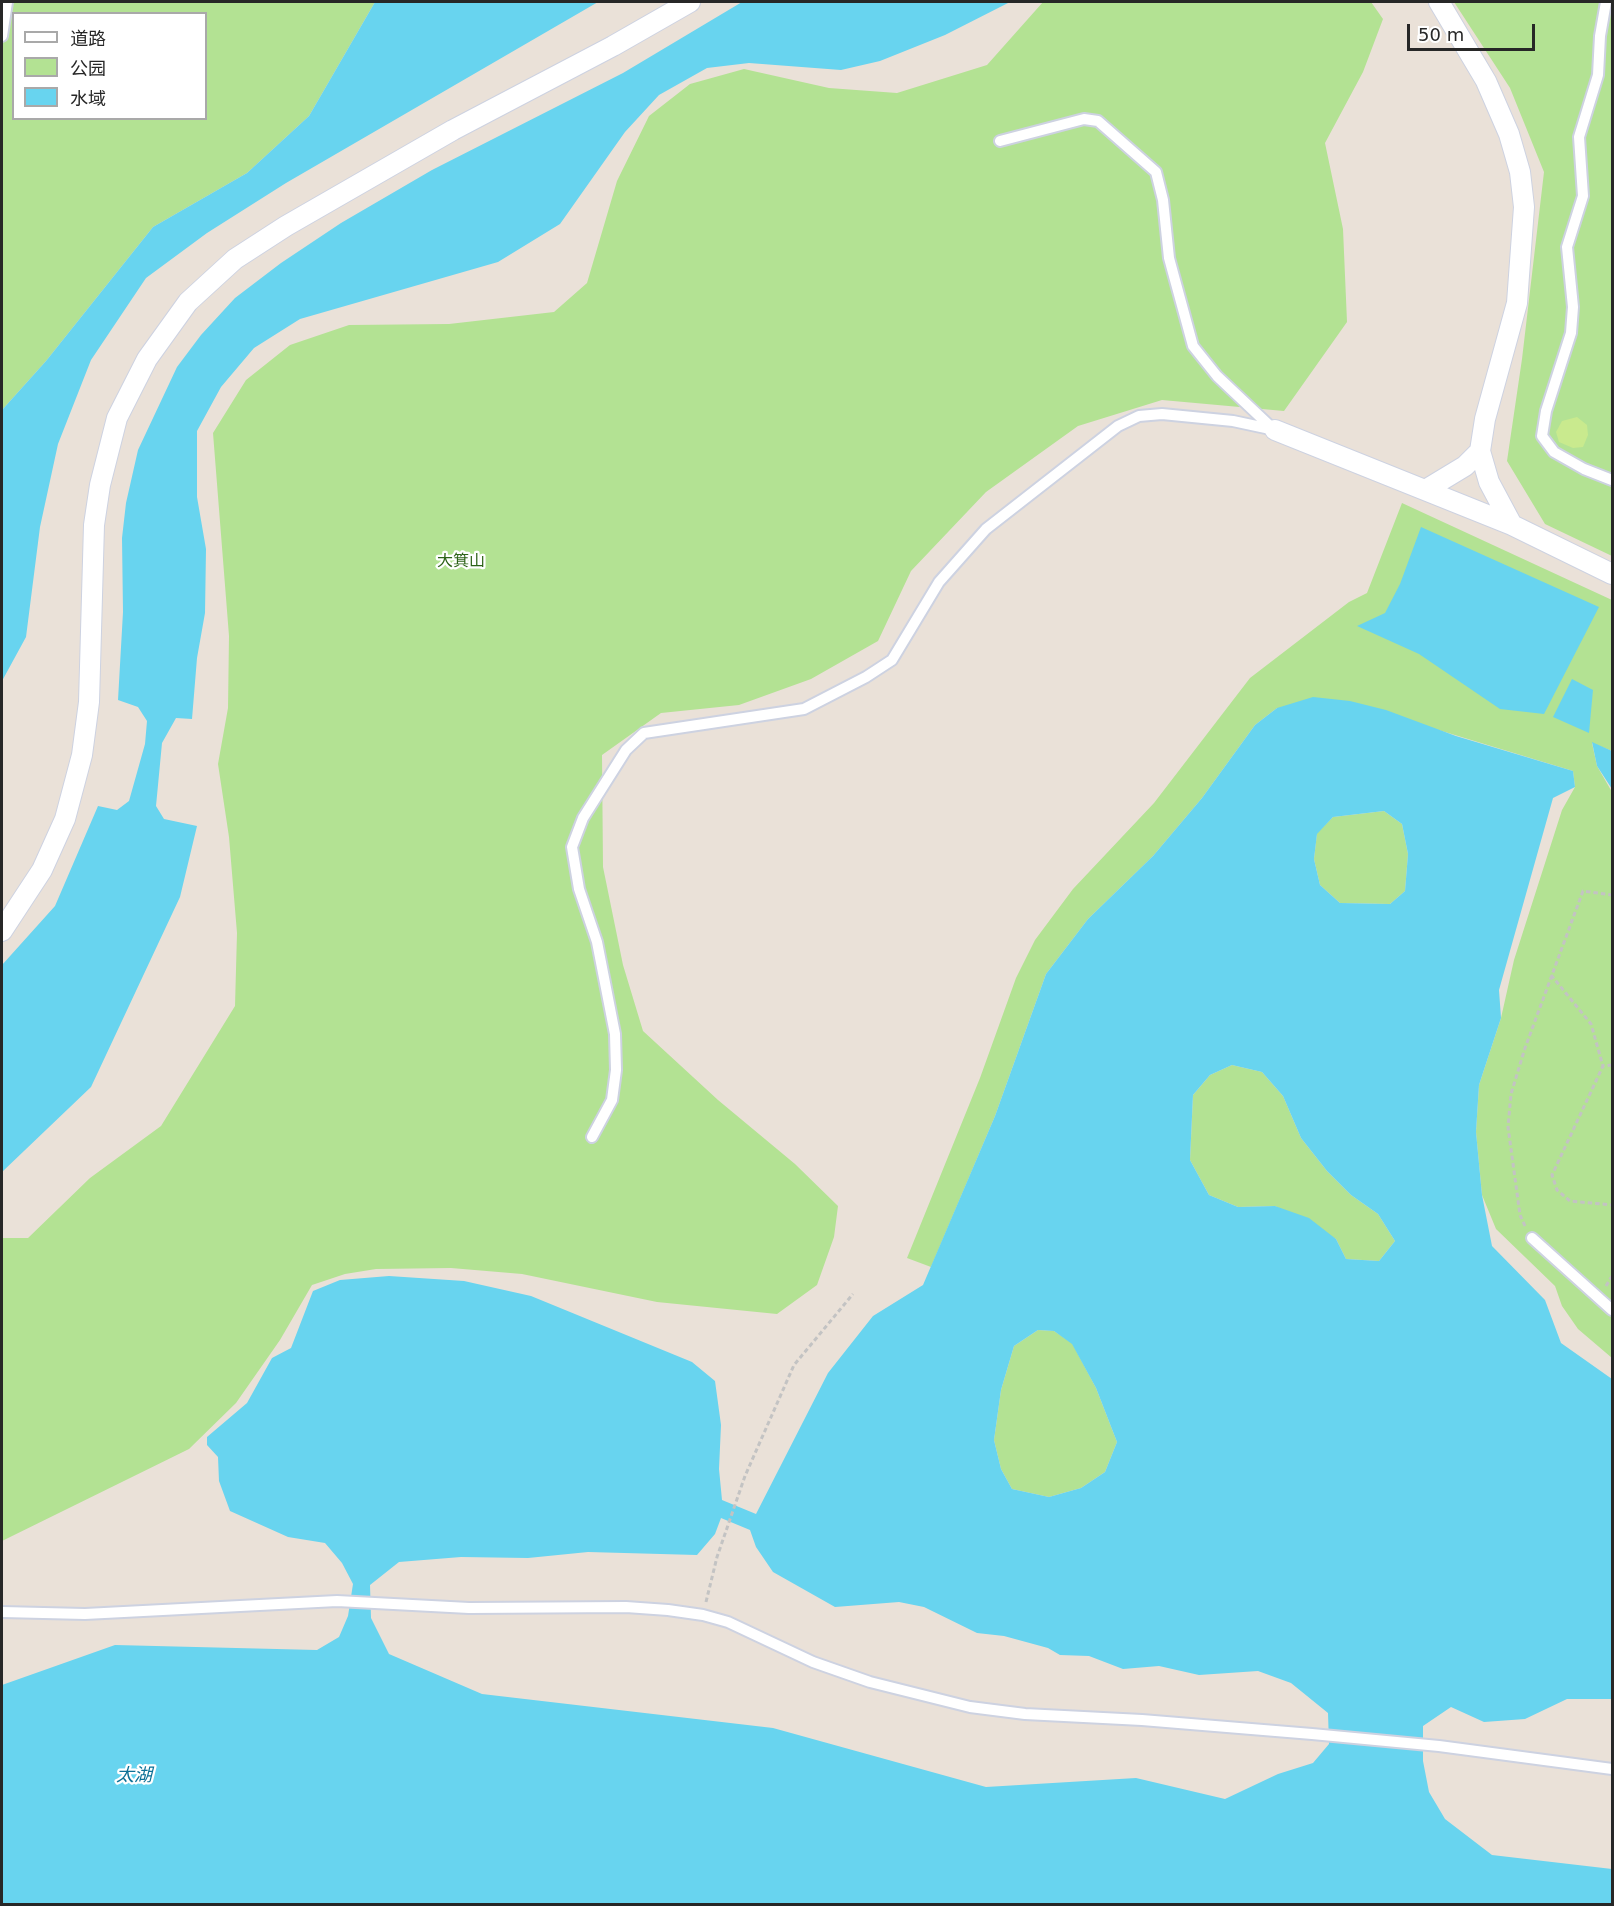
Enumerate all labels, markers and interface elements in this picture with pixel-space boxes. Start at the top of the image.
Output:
legend [12,12,207,120]
scale bar [1410,12,1538,50]
text: 50 m [1418,24,1464,45]
text: 道路 [70,28,106,49]
text: 公园 [70,58,106,79]
text: 水域 [70,88,106,109]
park label: 大箕山 [437,552,485,572]
water label: 太湖 [116,1765,152,1787]

